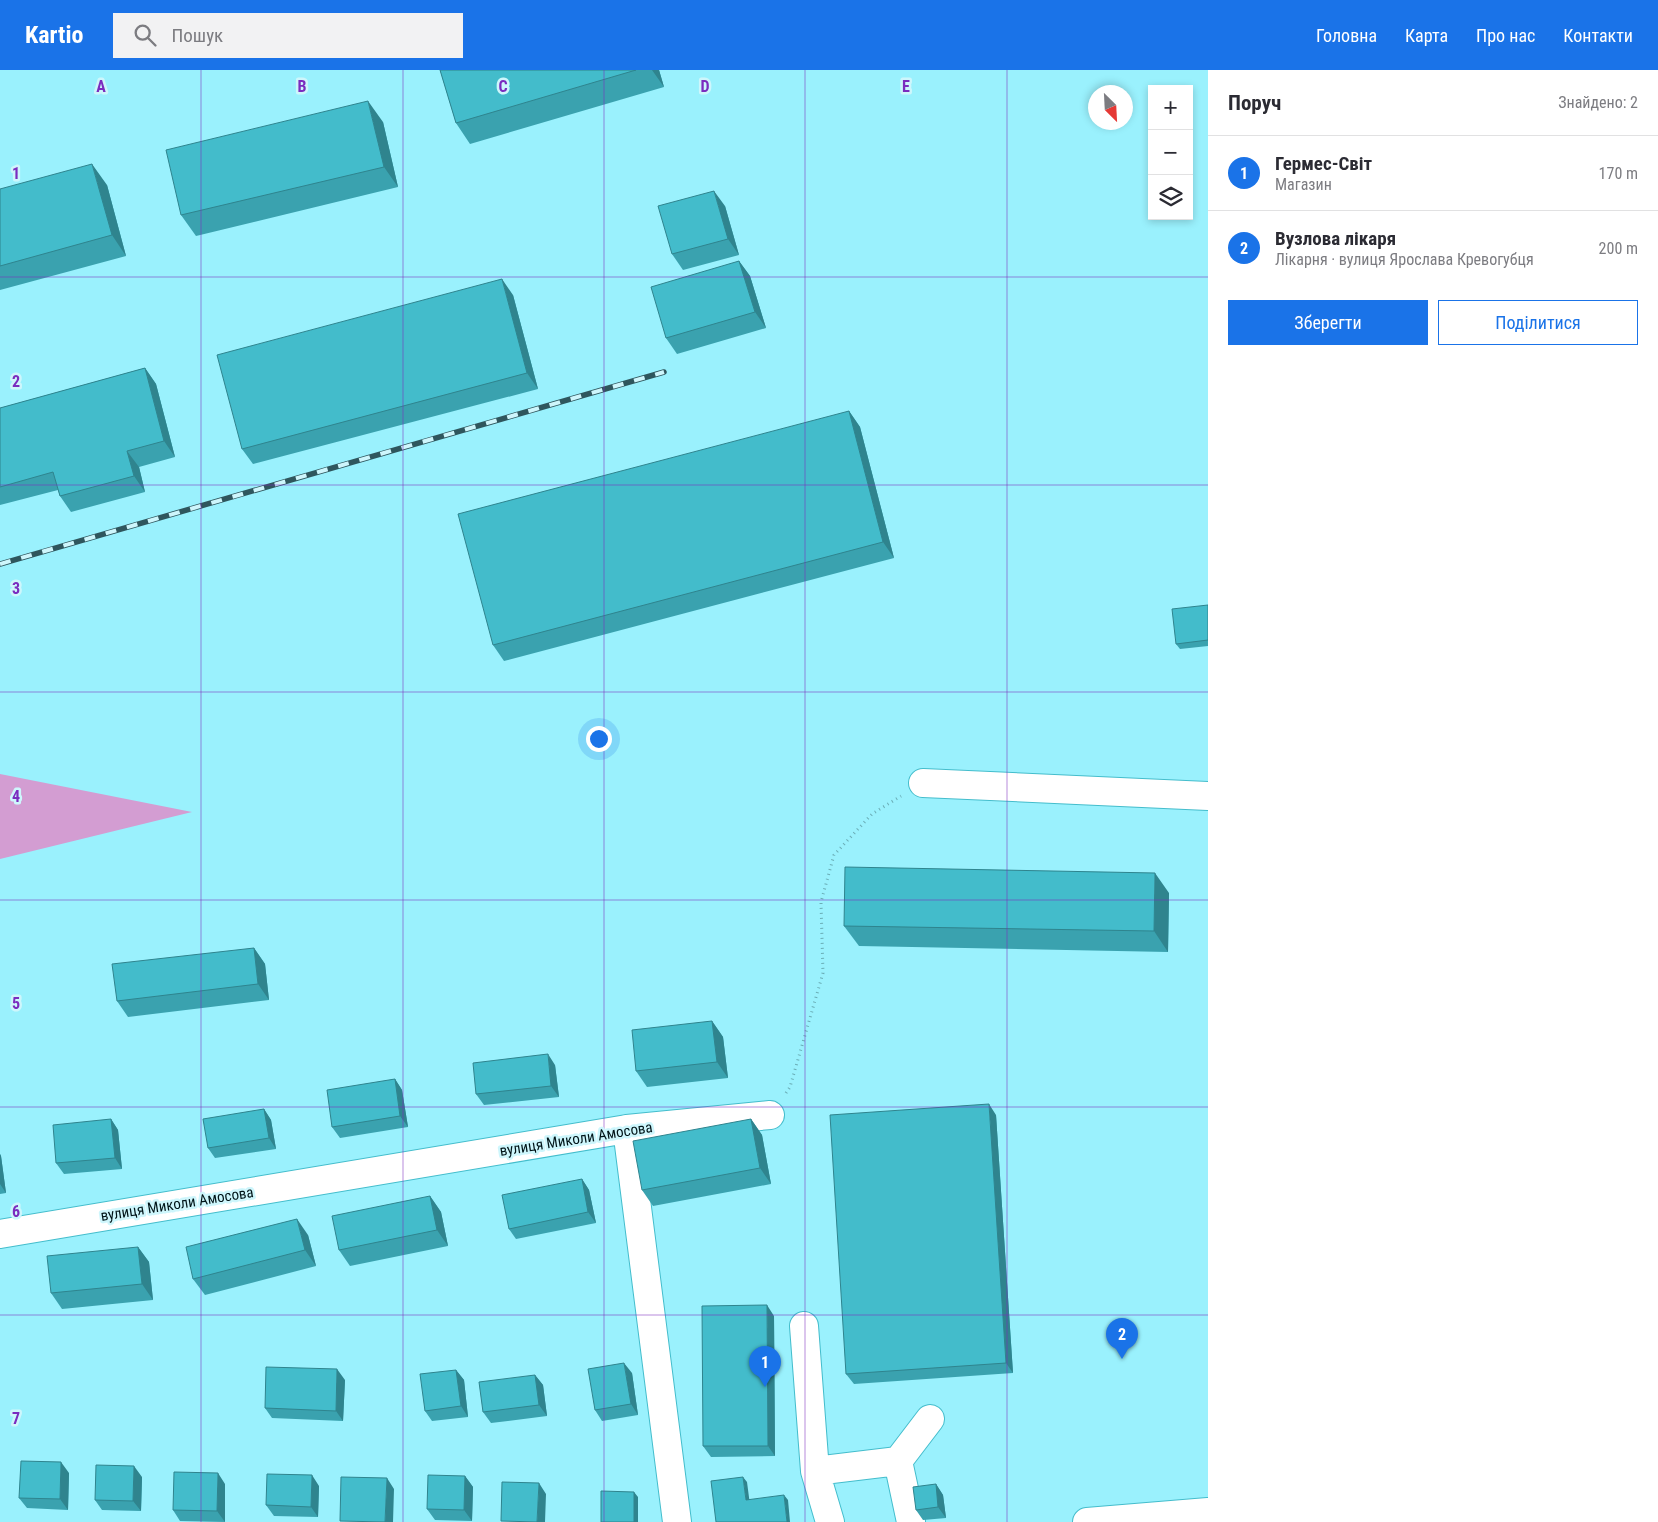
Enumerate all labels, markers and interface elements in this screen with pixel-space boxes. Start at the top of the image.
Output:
search box [113,13,463,58]
text: Kartio [25,21,83,49]
icon: search [131,21,159,49]
text: Пошук [171,24,223,47]
text: Головна [1316,25,1377,46]
text: Карта [1405,25,1448,46]
text: Про нас [1476,25,1535,46]
text: Контакти [1563,25,1633,46]
text: A [96,77,106,96]
text: B [298,77,307,96]
text: C [498,77,508,96]
text: D [700,77,710,96]
text: E [902,77,910,96]
north arrow [1088,85,1133,130]
map controls [1148,85,1193,220]
button: + [1148,85,1193,130]
text: Поруч [1228,91,1281,115]
text: Знайдено: 2 [1558,93,1638,112]
button: − [1148,130,1193,175]
text: Гермес-Світ [1275,152,1372,175]
text: 1 [12,164,20,183]
text: 1 [1240,164,1248,183]
text: 170 m [1599,164,1638,183]
button: layers [1148,175,1193,220]
text: Магазин [1275,175,1332,194]
text: Вузлова лікаря [1275,227,1396,250]
text: 2 [1240,239,1248,258]
text: 200 m [1599,239,1638,258]
text: Лікарня · вулиця Ярослава Кревогубця [1275,250,1534,269]
button: Зберегти [1228,300,1428,345]
button: Поділитися [1438,300,1638,345]
text: 2 [12,372,20,391]
text: 3 [12,579,20,598]
your location [586,726,612,752]
text: 4 [12,787,20,806]
text: 5 [12,994,20,1013]
street label: вулиця Миколи Амосова [498,1118,654,1160]
street label: вулиця Миколи Амосова [99,1183,255,1225]
text: 6 [12,1202,20,1221]
pin: 2 [1106,1318,1138,1359]
pin: 1 [749,1346,781,1387]
text: 7 [12,1409,20,1428]

